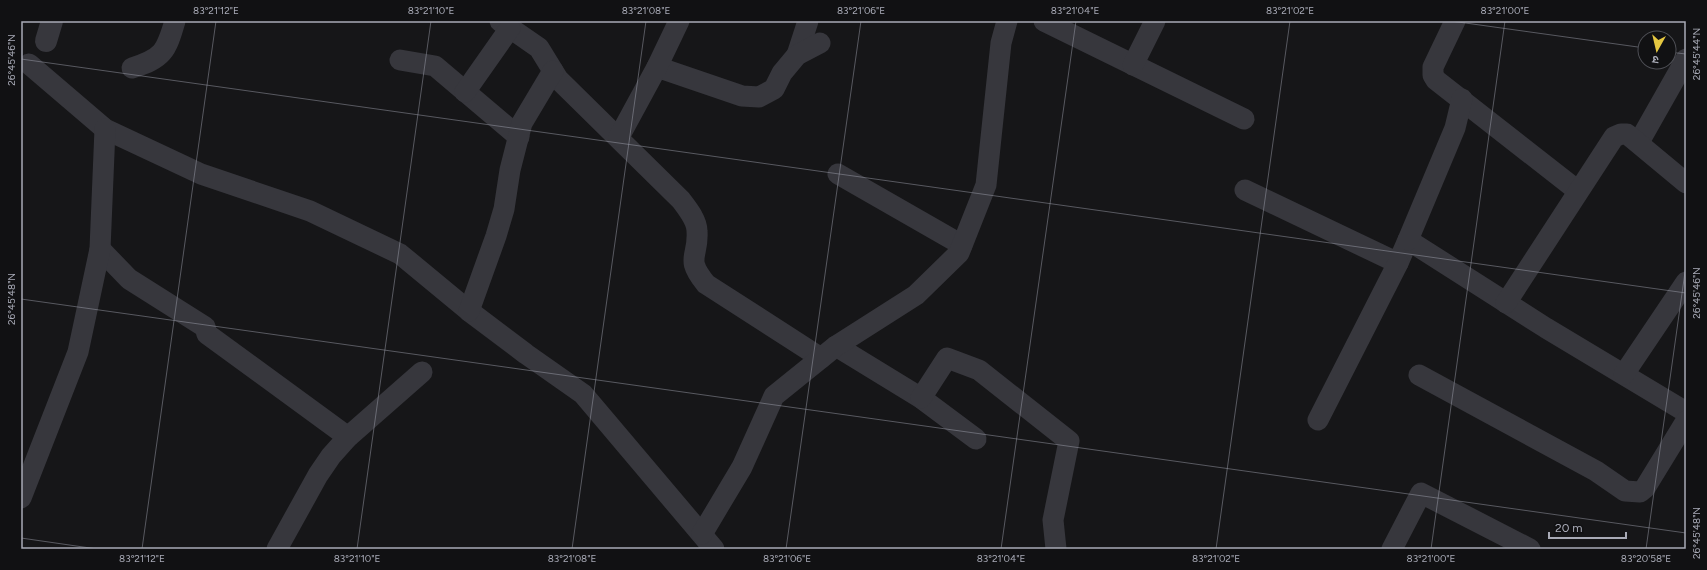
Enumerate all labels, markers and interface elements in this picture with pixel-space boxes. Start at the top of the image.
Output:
text: 83°21'12"E [193,4,239,17]
text: 83°21'10"E [408,4,454,17]
text: 83°21'08"E [622,4,670,17]
text: 83°21'06"E [837,4,885,17]
text: 83°21'04"E [1051,4,1099,17]
text: 83°21'02"E [1266,4,1314,17]
text: 83°21'00"E [1481,4,1530,17]
text: 26°45'44"N [1690,28,1703,80]
north arrow [1637,30,1677,70]
text: 26°45'46"N [5,34,18,86]
text: उ [1651,52,1660,66]
text: 26°45'46"N [1690,267,1703,319]
text: 26°45'48"N [5,273,18,325]
text: 26°45'48"N [1690,507,1703,559]
scale bar [1549,514,1626,540]
text: 20 m [1555,521,1583,535]
text: 83°21'12"E [119,552,165,565]
text: 83°21'10"E [334,552,380,565]
text: 83°21'08"E [548,552,596,565]
text: 83°21'06"E [763,552,811,565]
text: 83°21'04"E [977,552,1025,565]
text: 83°21'02"E [1192,552,1240,565]
text: 83°21'00"E [1407,552,1456,565]
text: 83°20'58"E [1621,552,1671,565]

